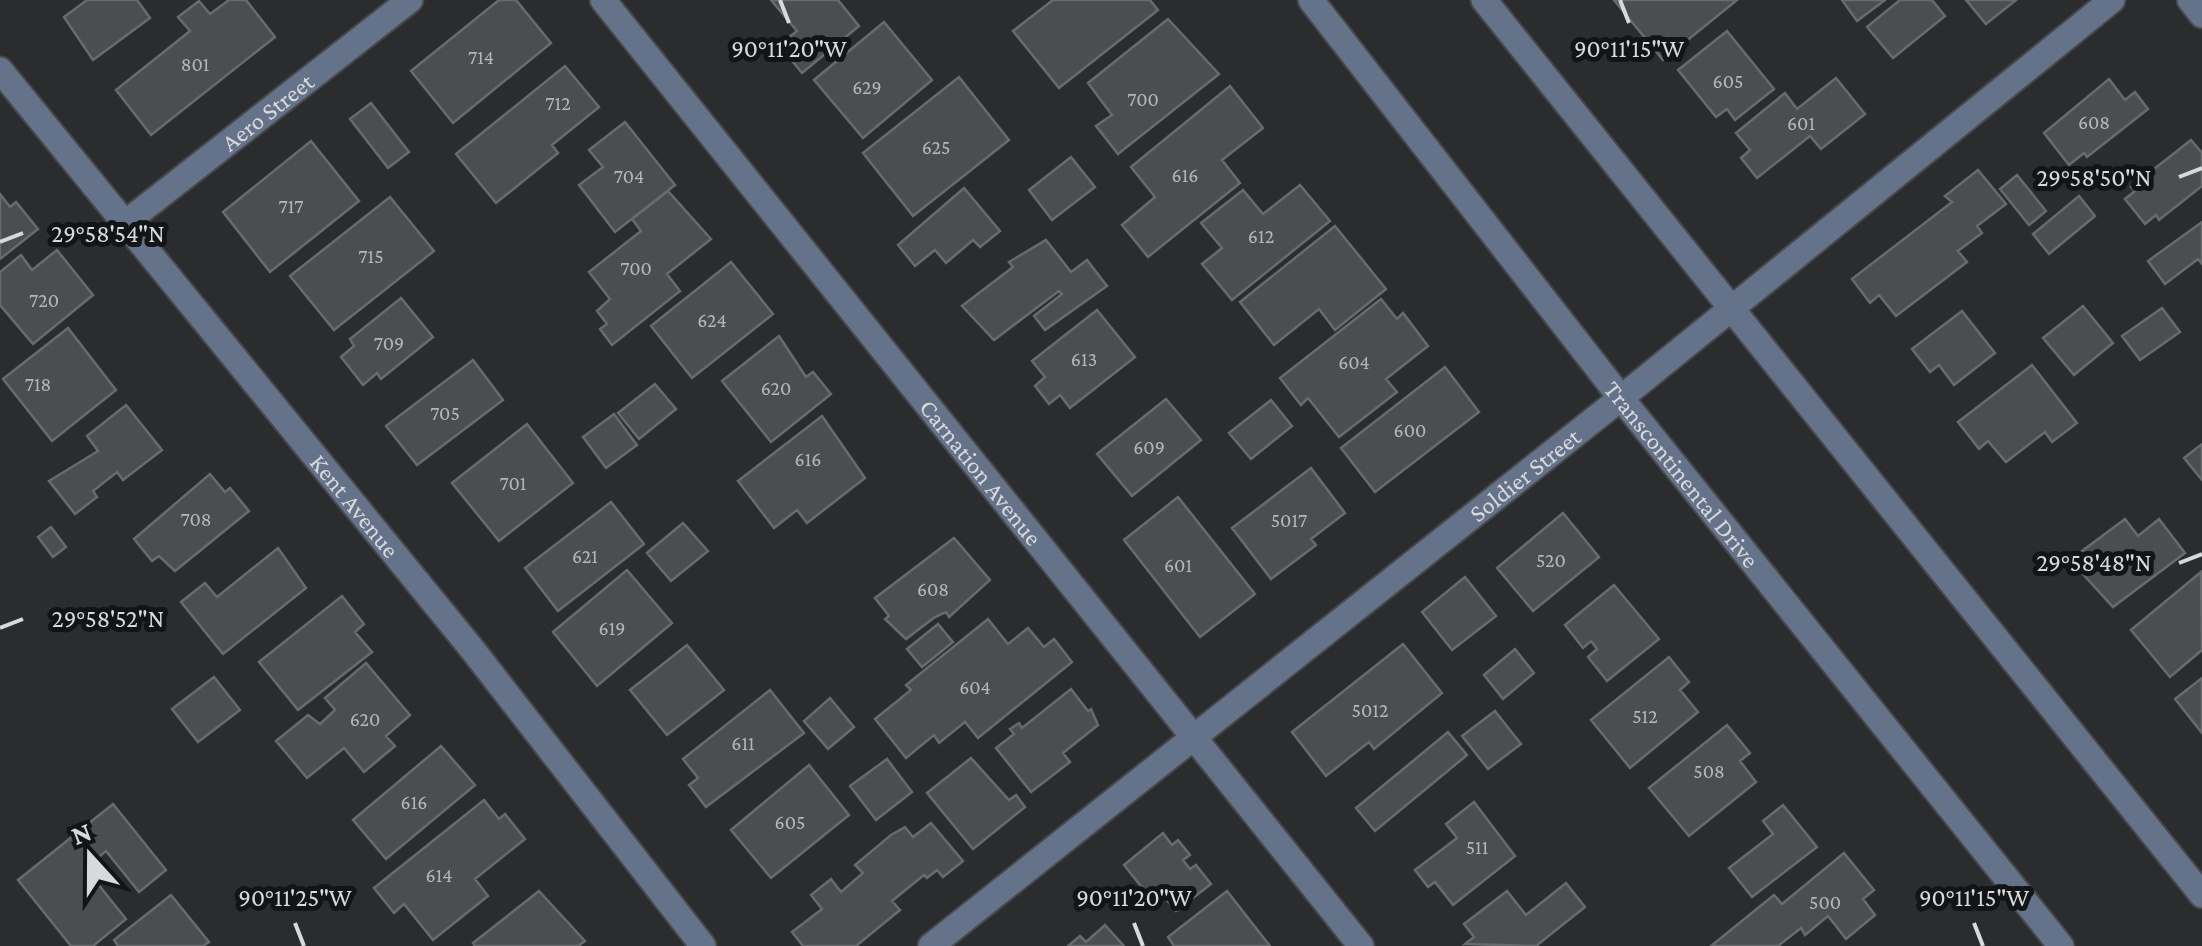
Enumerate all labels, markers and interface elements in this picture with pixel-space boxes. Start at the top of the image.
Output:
text: 90°11'20"W [731,35,847,62]
text: 90°11'15"W [1574,35,1684,62]
house number: 714 [468,46,494,68]
house number: 801 [181,53,209,75]
street label: Aero Street [216,67,319,156]
house number: 605 [1713,70,1743,92]
house number: 629 [852,76,882,98]
house number: 700 [1127,88,1159,110]
house number: 712 [545,92,571,114]
house number: 608 [2078,111,2110,133]
house number: 601 [1787,112,1815,134]
house number: 625 [922,136,950,158]
house number: 616 [1172,164,1198,186]
text: 29°58'50"N [2036,164,2152,191]
house number: 704 [614,165,644,187]
house number: 717 [278,195,304,217]
text: 29°58'54"N [51,220,165,247]
house number: 612 [1248,225,1274,247]
house number: 715 [358,245,384,267]
house number: 700 [620,257,652,279]
house number: 720 [29,289,59,311]
house number: 624 [697,309,727,331]
house number: 709 [374,332,404,354]
house number: 613 [1071,348,1097,370]
house number: 604 [1338,351,1370,373]
house number: 718 [25,373,51,395]
street label: Transcontinental Drive [1599,375,1765,573]
house number: 620 [761,377,791,399]
street label: Carnation Avenue [915,394,1048,550]
house number: 705 [430,402,460,424]
house number: 600 [1394,419,1426,441]
street label: Soldier Street [1464,422,1586,527]
house number: 609 [1133,436,1165,458]
house number: 616 [795,448,821,470]
street label: Kent Avenue [305,449,405,563]
house number: 701 [500,472,526,494]
house number: 708 [181,508,212,530]
house number: 5017 [1271,509,1307,531]
house number: 621 [572,545,598,567]
house number: 520 [1536,549,1566,571]
text: 29°58'48"N [2036,549,2152,576]
house number: 601 [1164,554,1192,576]
house number: 608 [917,578,949,600]
text: 29°58'52"N [52,605,164,632]
house number: 619 [599,617,625,639]
house number: 604 [959,676,991,698]
house number: 5012 [1352,699,1388,721]
house number: 512 [1632,705,1658,727]
house number: 620 [350,708,380,730]
house number: 611 [731,732,755,754]
house number: 508 [1693,760,1725,782]
house number: 616 [401,791,427,813]
north arrow [40,806,140,906]
house number: 605 [775,811,805,833]
text: N [67,815,96,851]
house number: 511 [1466,836,1488,858]
house number: 614 [425,864,453,886]
text: 90°11'25"W [238,884,352,911]
text: 90°11'20"W [1076,884,1192,911]
text: 90°11'15"W [1919,884,2029,911]
house number: 500 [1809,891,1841,913]

